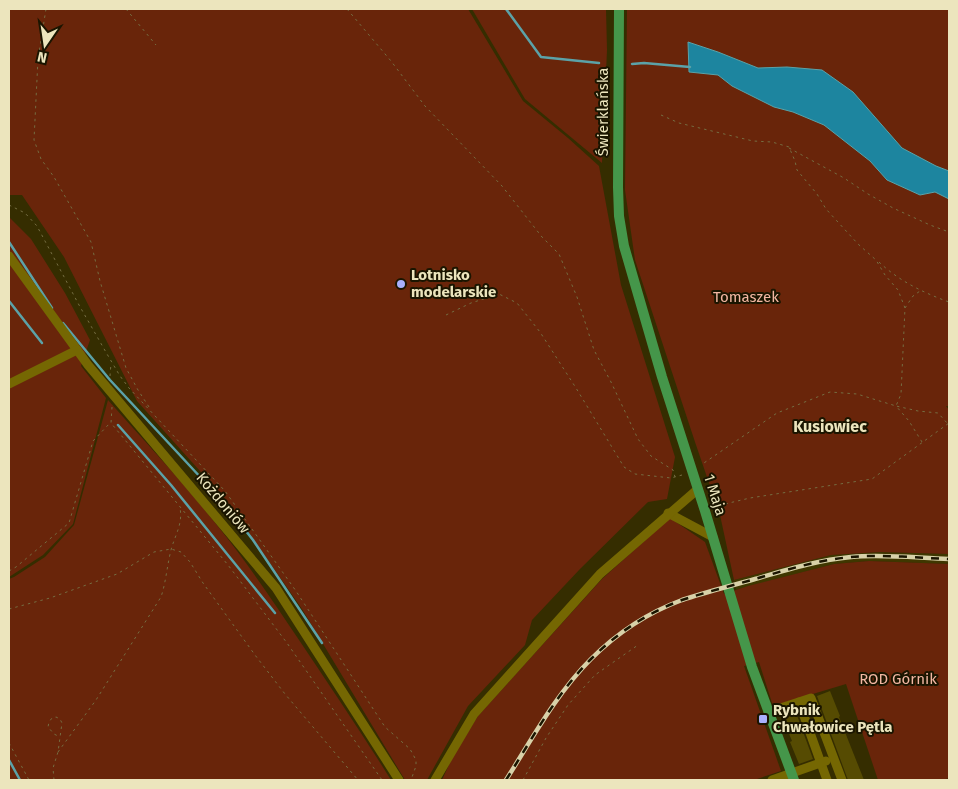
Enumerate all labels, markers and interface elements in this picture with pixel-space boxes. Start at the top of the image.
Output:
north arrow [20,20,70,70]
text: N [36,48,49,67]
street label: Świerklańska [594,68,612,156]
place label: Lotnisko modelarskie [411,266,496,301]
marker: Lotnisko modelarskie [395,278,407,290]
park label: Tomaszek [713,288,779,306]
district label: Kusiowiec [793,417,867,436]
street label: Kożdoniów [192,469,254,537]
street label: 1 Maja [700,472,730,518]
park label: ROD Górnik [859,670,937,688]
place label: Rybnik Chwałowice Pętla [773,701,892,736]
marker: Rybnik Chwałowice Pętla [757,713,769,725]

